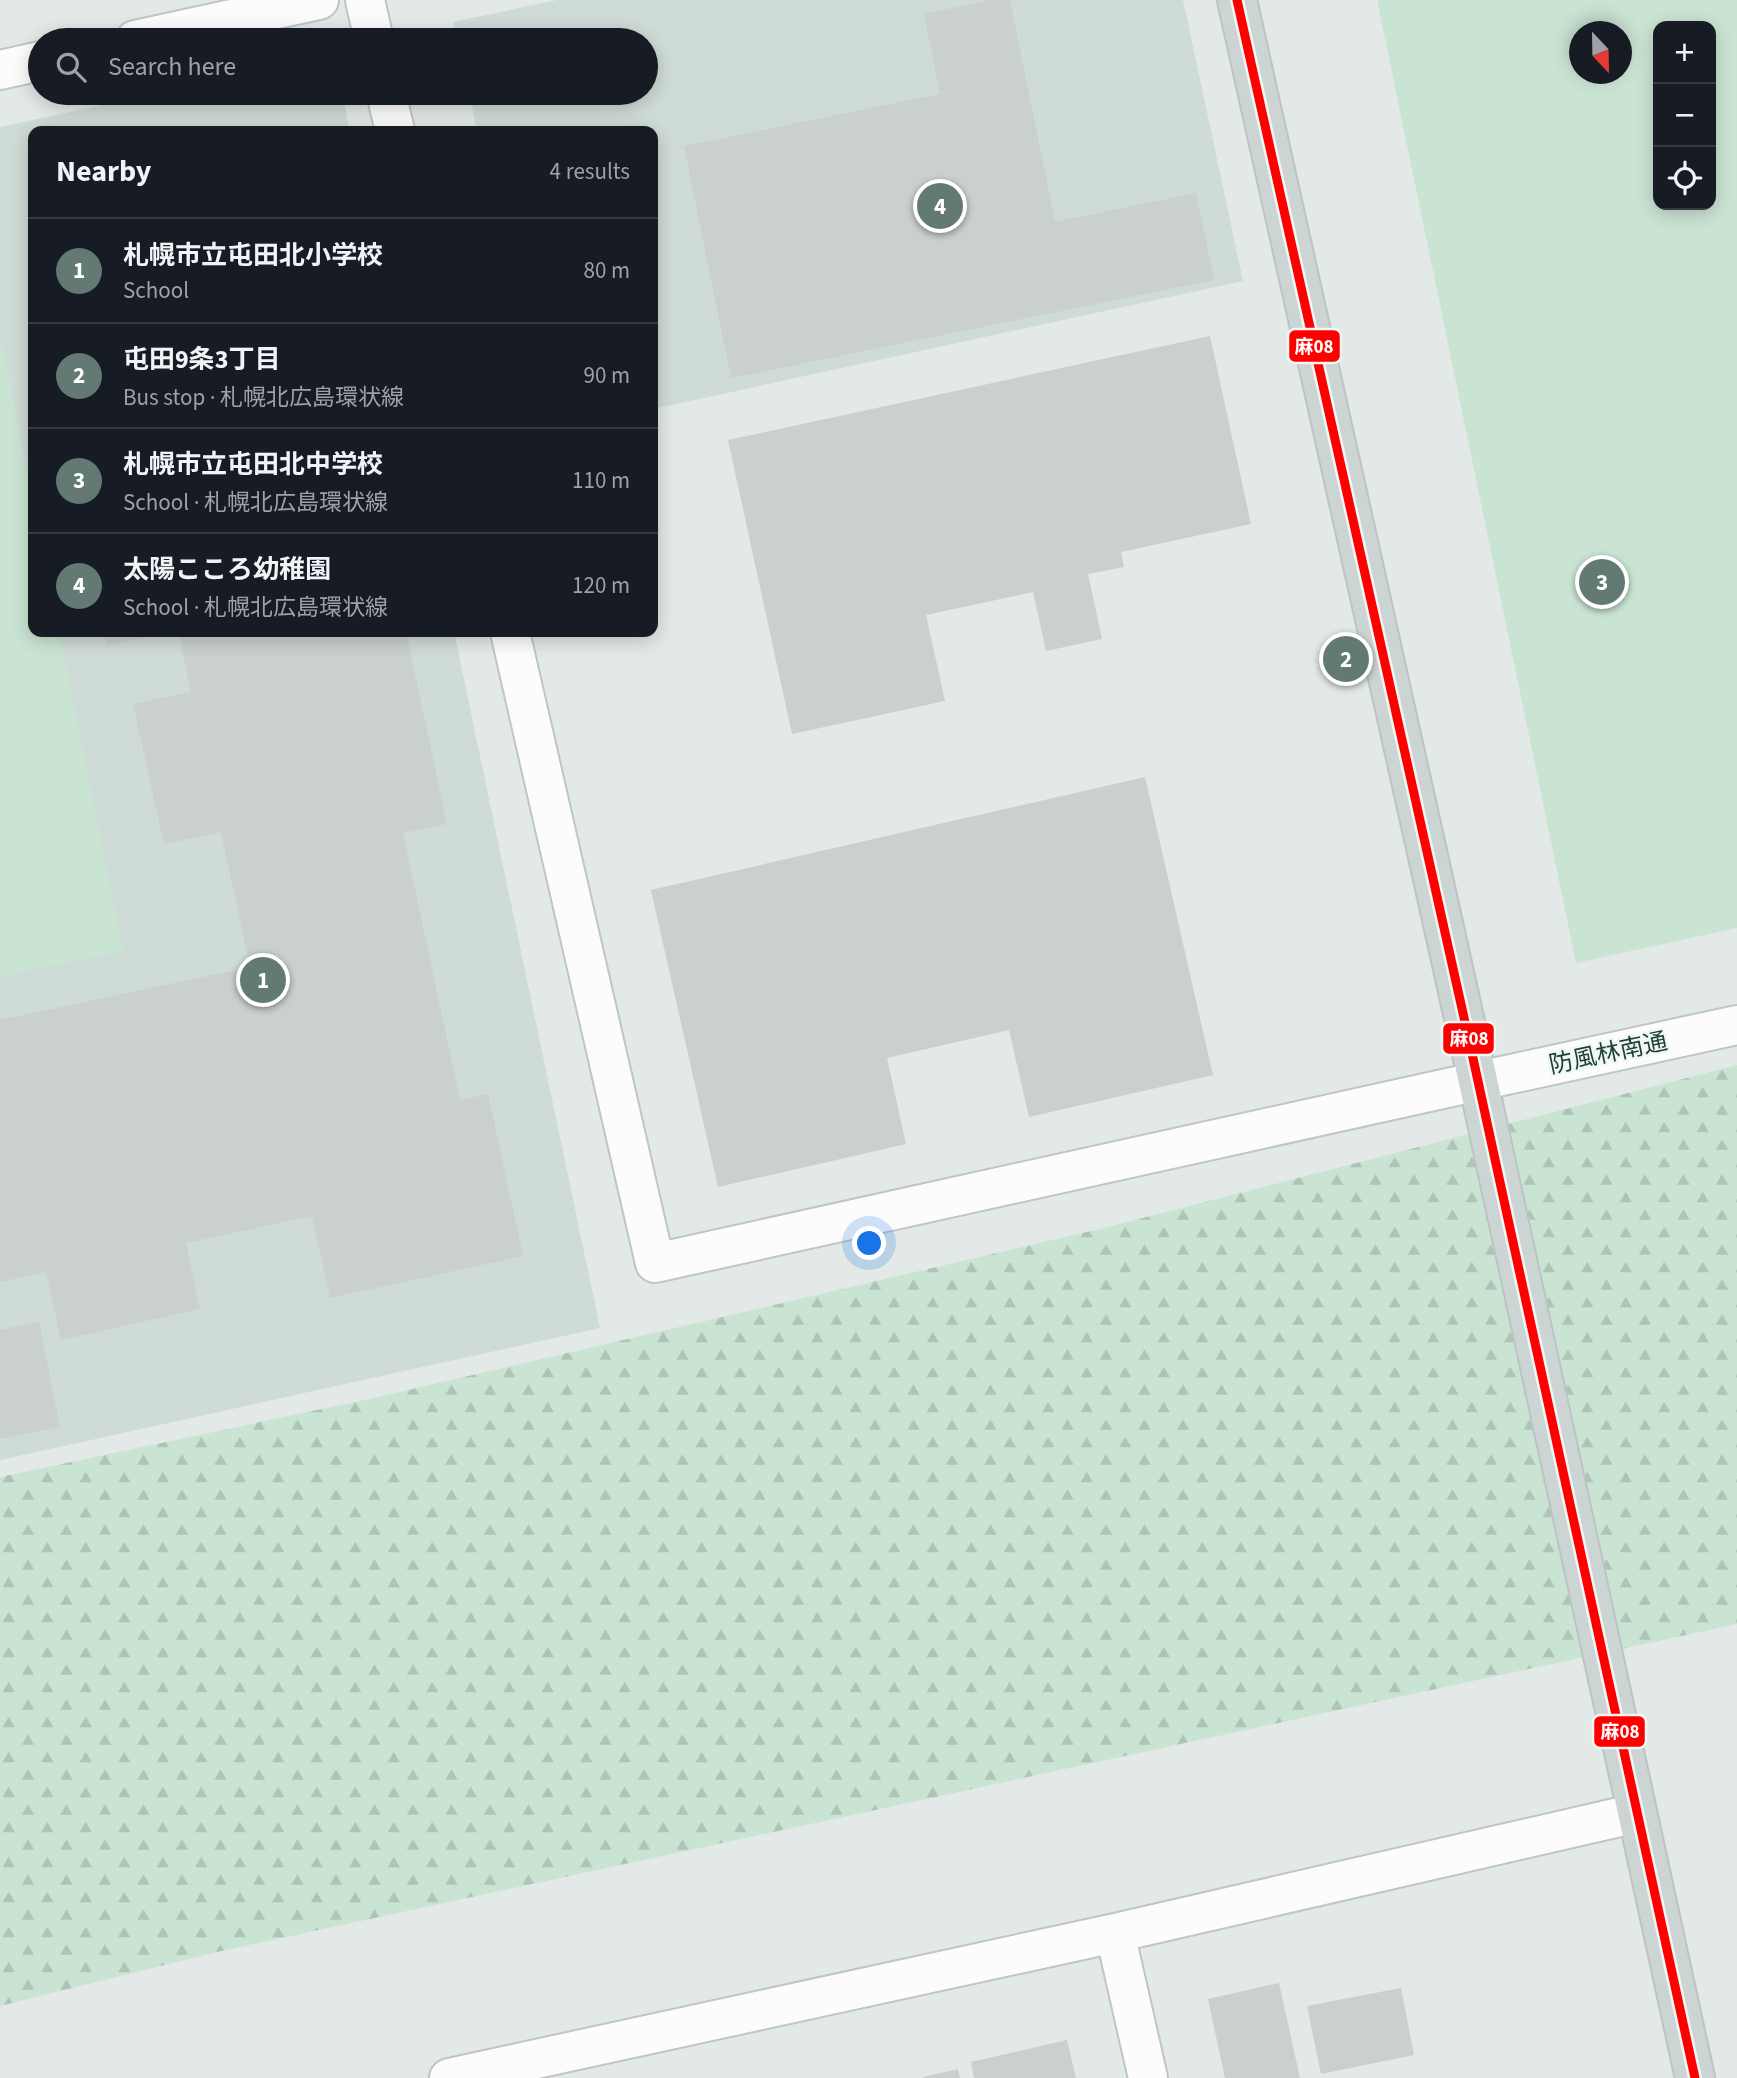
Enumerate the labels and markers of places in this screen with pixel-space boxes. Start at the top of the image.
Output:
pin: 4 [917,180,963,232]
pin: 3 [1579,556,1625,608]
pin: 2 [1323,633,1369,685]
pin: 1 [240,954,286,1006]

